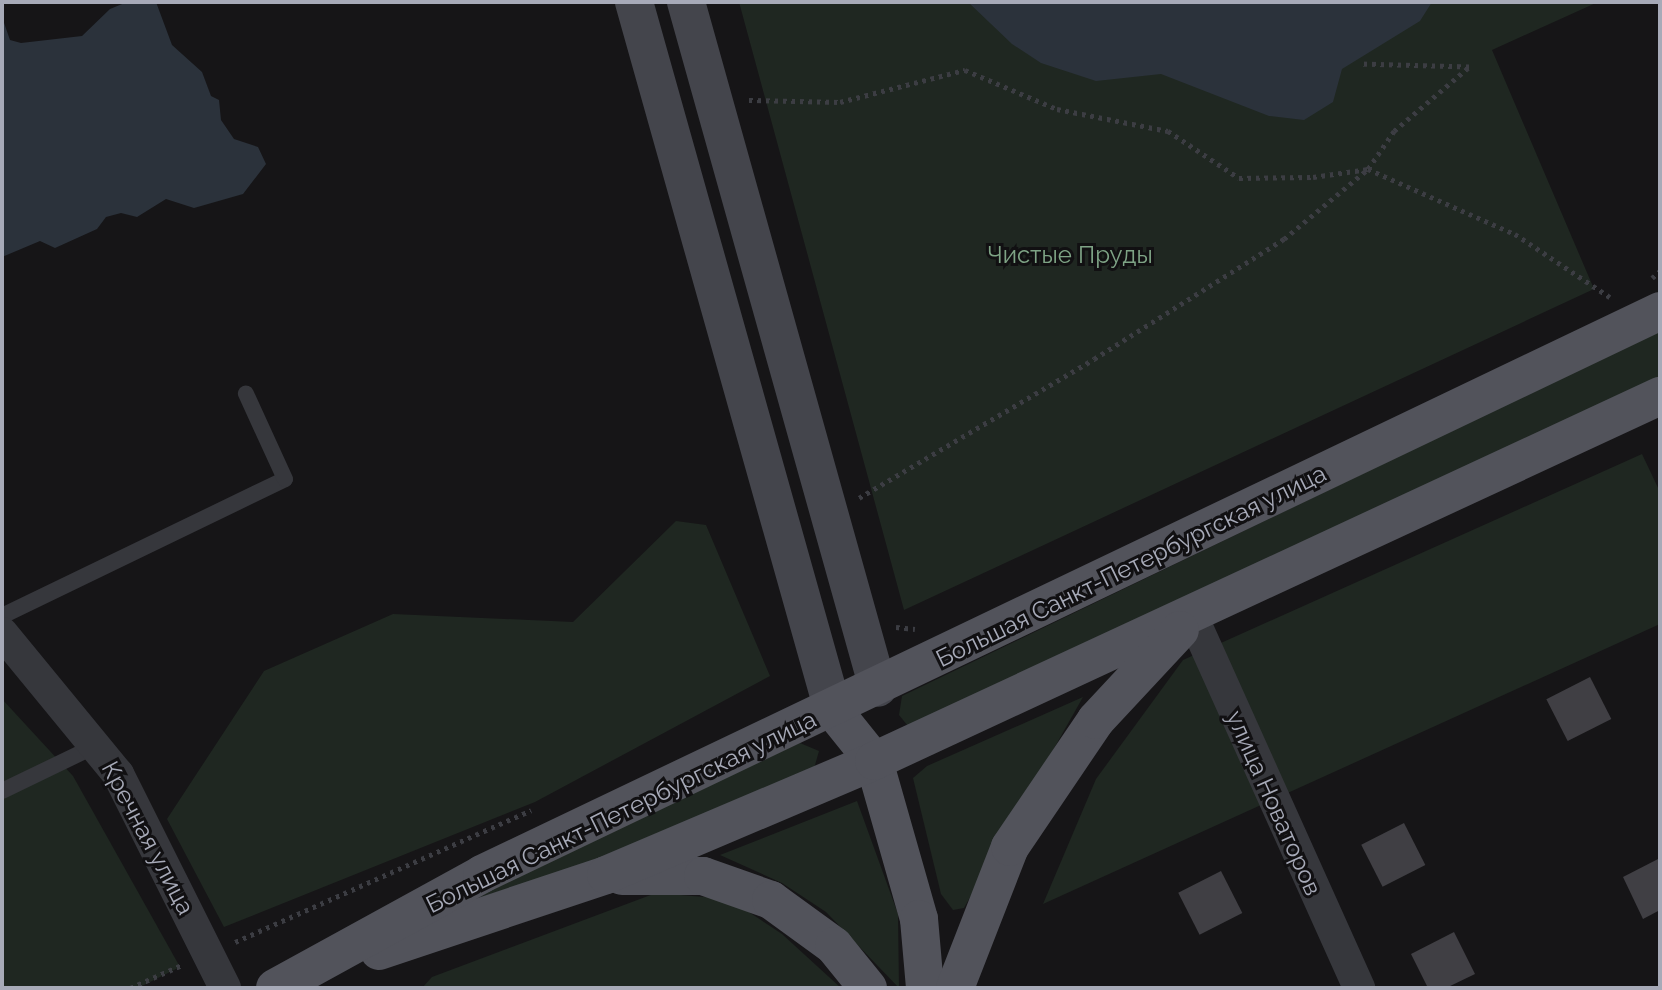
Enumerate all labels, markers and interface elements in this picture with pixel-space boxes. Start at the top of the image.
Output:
park label: Чистые Пруды [987,241,1153,269]
street label: Большая Санкт-Петербургская улица [931,459,1331,673]
street label: Большая Санкт-Петербургская улица [421,705,821,919]
street label: улица Новаторов [1220,706,1328,900]
street label: Кречная улица [95,756,201,920]

